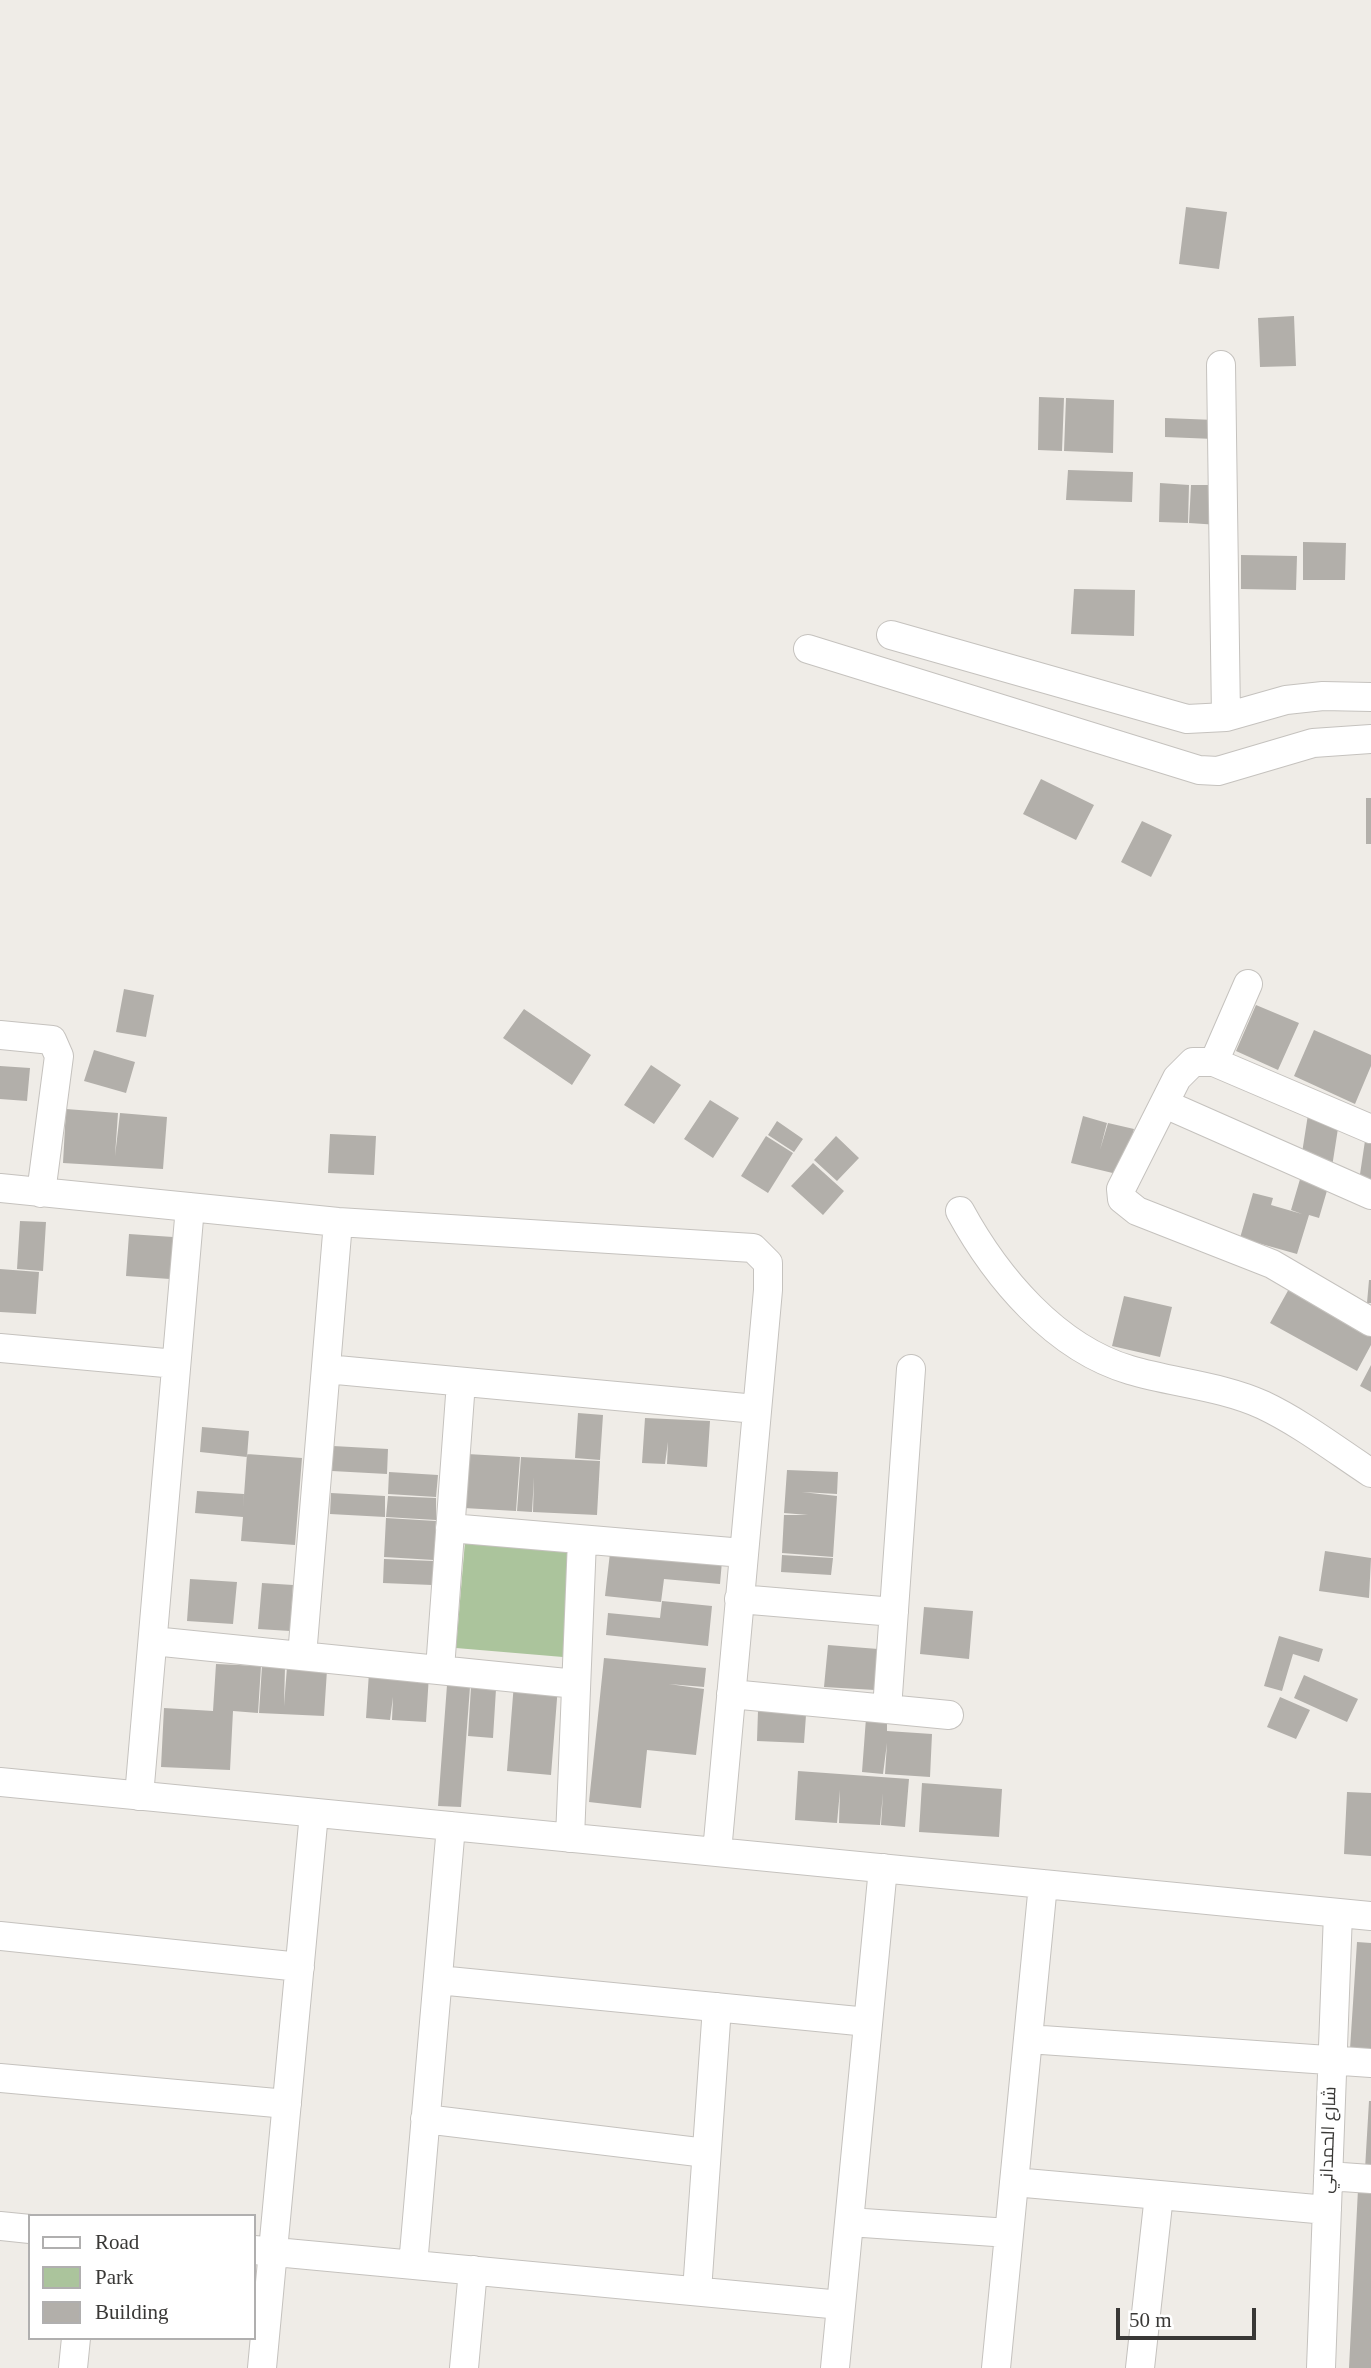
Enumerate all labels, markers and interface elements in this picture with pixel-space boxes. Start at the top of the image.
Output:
street label: شارع الحمداني [1316,2086,1342,2194]
legend [28,2214,256,2340]
text: Road [95,2230,139,2254]
text: Park [95,2265,134,2289]
scale bar [1119,2294,1259,2338]
text: Building [95,2300,169,2324]
text: 50 m [1129,2308,1172,2332]

